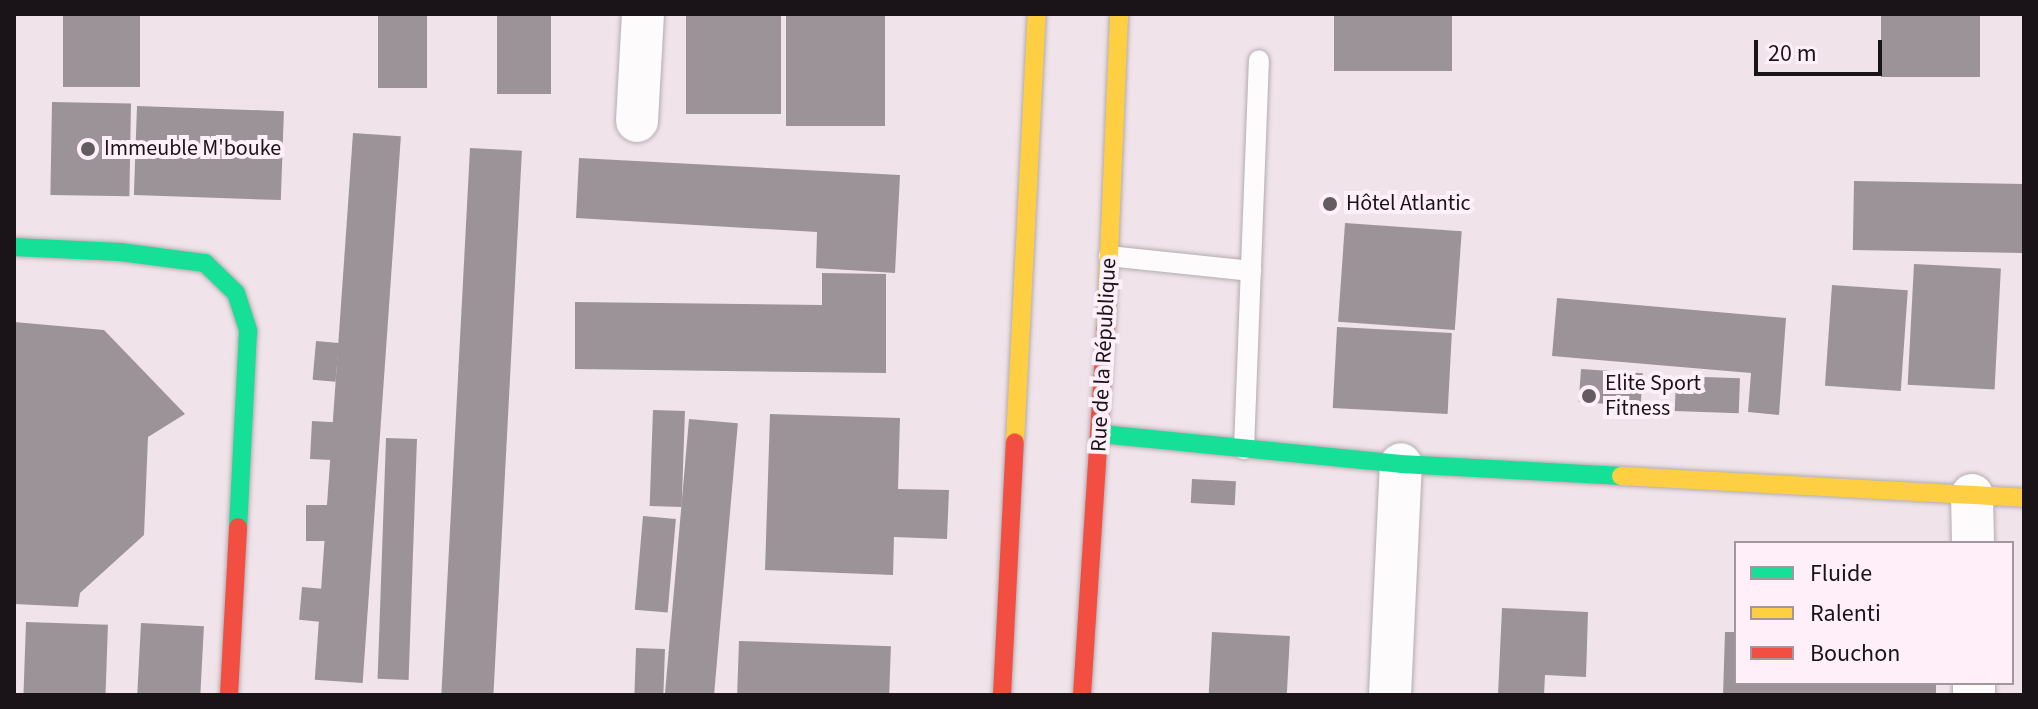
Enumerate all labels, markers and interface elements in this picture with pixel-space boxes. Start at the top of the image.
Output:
scale bar [1758,24,1886,74]
text: 20 m [1768,36,1817,71]
place label: Immeuble M'bouke [104,136,281,162]
marker: Immeuble M'bouke [79,140,97,158]
place label: Hôtel Atlantic [1346,191,1471,217]
marker: Hôtel Atlantic [1321,195,1339,213]
street label: Rue de la République [1086,257,1122,453]
place label: Elite Sport Fitness [1605,370,1701,422]
marker: Elite Sport Fitness [1580,387,1598,405]
legend [1734,541,2014,685]
text: Fluide [1810,556,1872,591]
text: Ralenti [1810,596,1881,631]
text: Bouchon [1810,636,1900,671]

